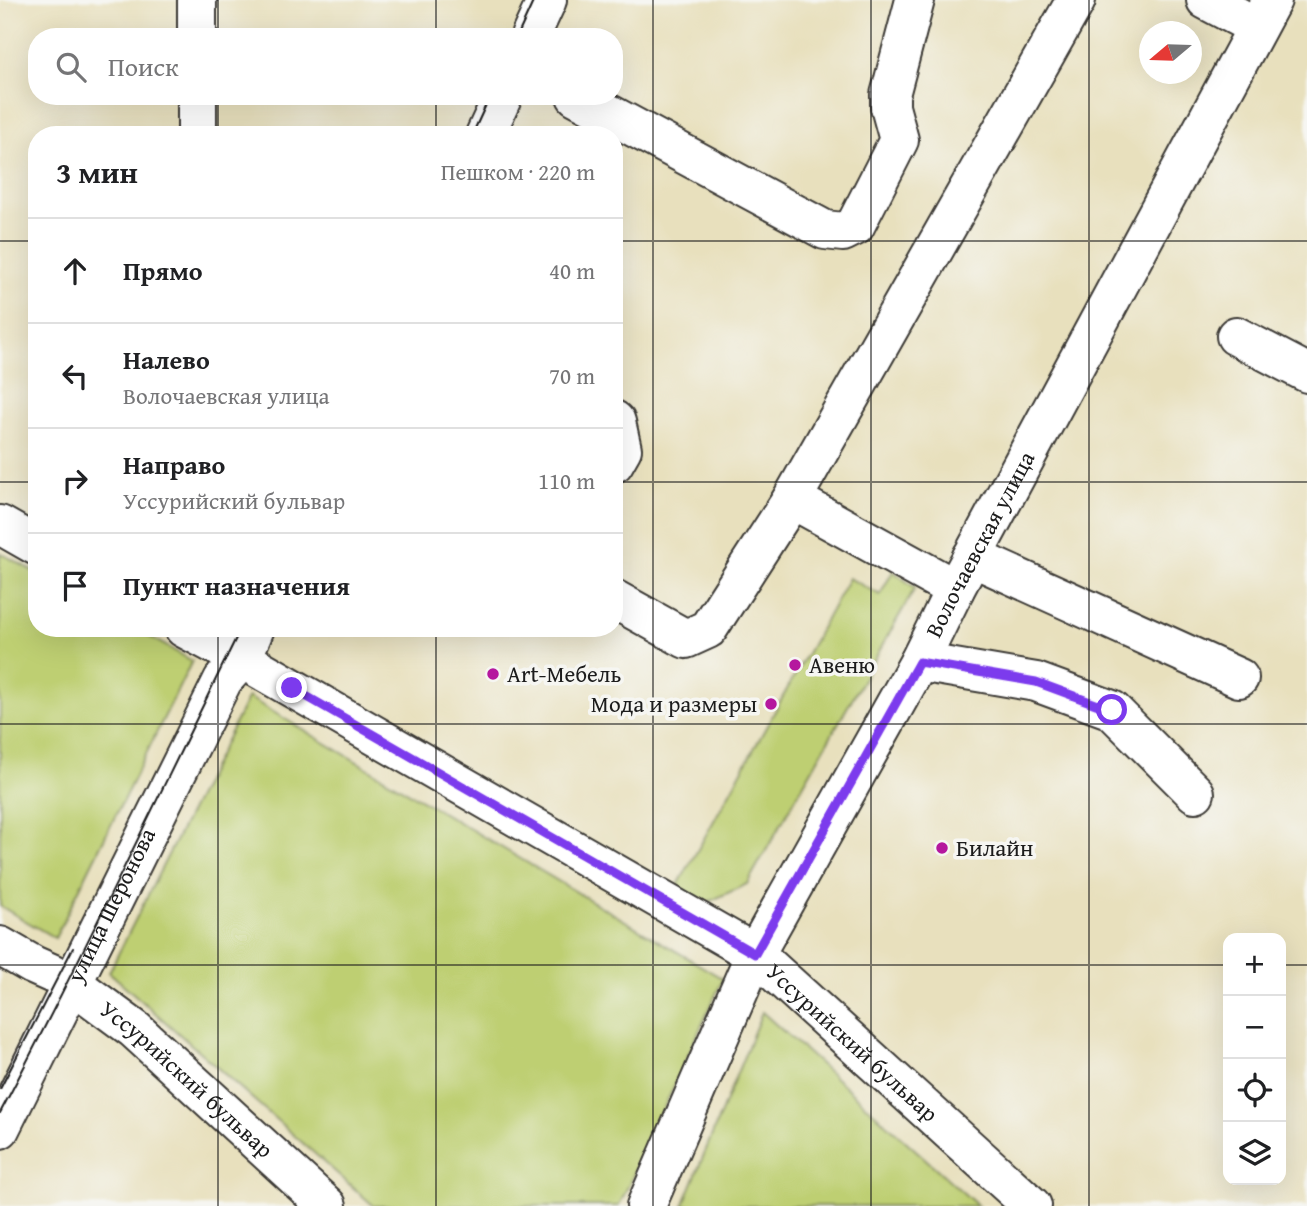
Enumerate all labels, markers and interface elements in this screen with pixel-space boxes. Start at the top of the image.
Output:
north arrow [1139,21,1202,84]
search box [28,28,623,105]
text: Поиск [108,47,179,86]
icon: search [52,48,90,86]
text: 3 мин [56,150,138,194]
text: Пешком · 220 m [441,155,595,188]
text: Прямо [123,251,203,290]
icon: ahead [56,252,94,290]
text: 40 m [549,254,595,287]
text: Налево [123,340,210,379]
icon: left [56,357,94,395]
text: 70 m [549,359,595,392]
text: Волочаевская улица [123,379,329,412]
text: Направо [123,445,225,484]
street label: Волочаевская улица [917,445,1042,643]
icon: right [56,462,94,500]
text: 110 m [538,464,595,497]
text: Уссурийский бульвар [123,484,345,517]
text: Пункт назначения [123,566,350,605]
icon: arrive [56,567,94,605]
place label: Авеню [809,648,875,681]
place label: Art-Мебель [507,657,622,690]
marker: Авеню [787,657,803,673]
marker: Art-Мебель [485,666,501,682]
route end [276,672,307,703]
place label: Мода и размеры [591,687,757,720]
route start [1096,694,1127,725]
marker: Мода и размеры [763,696,779,712]
street label: улица Шеронова [58,822,163,989]
place label: Билайн [956,831,1033,864]
marker: Билайн [934,840,950,856]
map controls [1223,933,1286,1185]
button: + [1223,933,1286,996]
street label: Уссурийский бульвар [759,955,946,1129]
street label: Уссурийский бульвар [94,992,281,1165]
button: − [1223,996,1286,1059]
button: locate [1223,1059,1286,1122]
button: layers [1223,1122,1286,1185]

